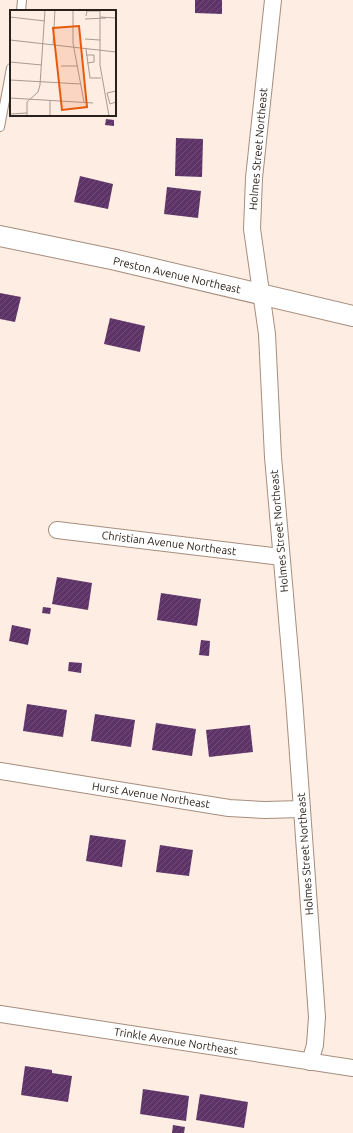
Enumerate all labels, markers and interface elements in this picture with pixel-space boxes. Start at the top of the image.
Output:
inset map [10,10,116,116]
street label: Holmes Street Northeast [247,87,269,211]
street label: Preston Avenue Northeast [112,254,243,296]
street label: Holmes Street Northeast [268,469,290,593]
street label: Christian Avenue Northeast [101,529,238,557]
street label: Hurst Avenue Northeast [91,780,211,810]
street label: Holmes Street Northeast [295,792,315,916]
street label: Trinkle Avenue Northeast [113,1025,240,1057]

